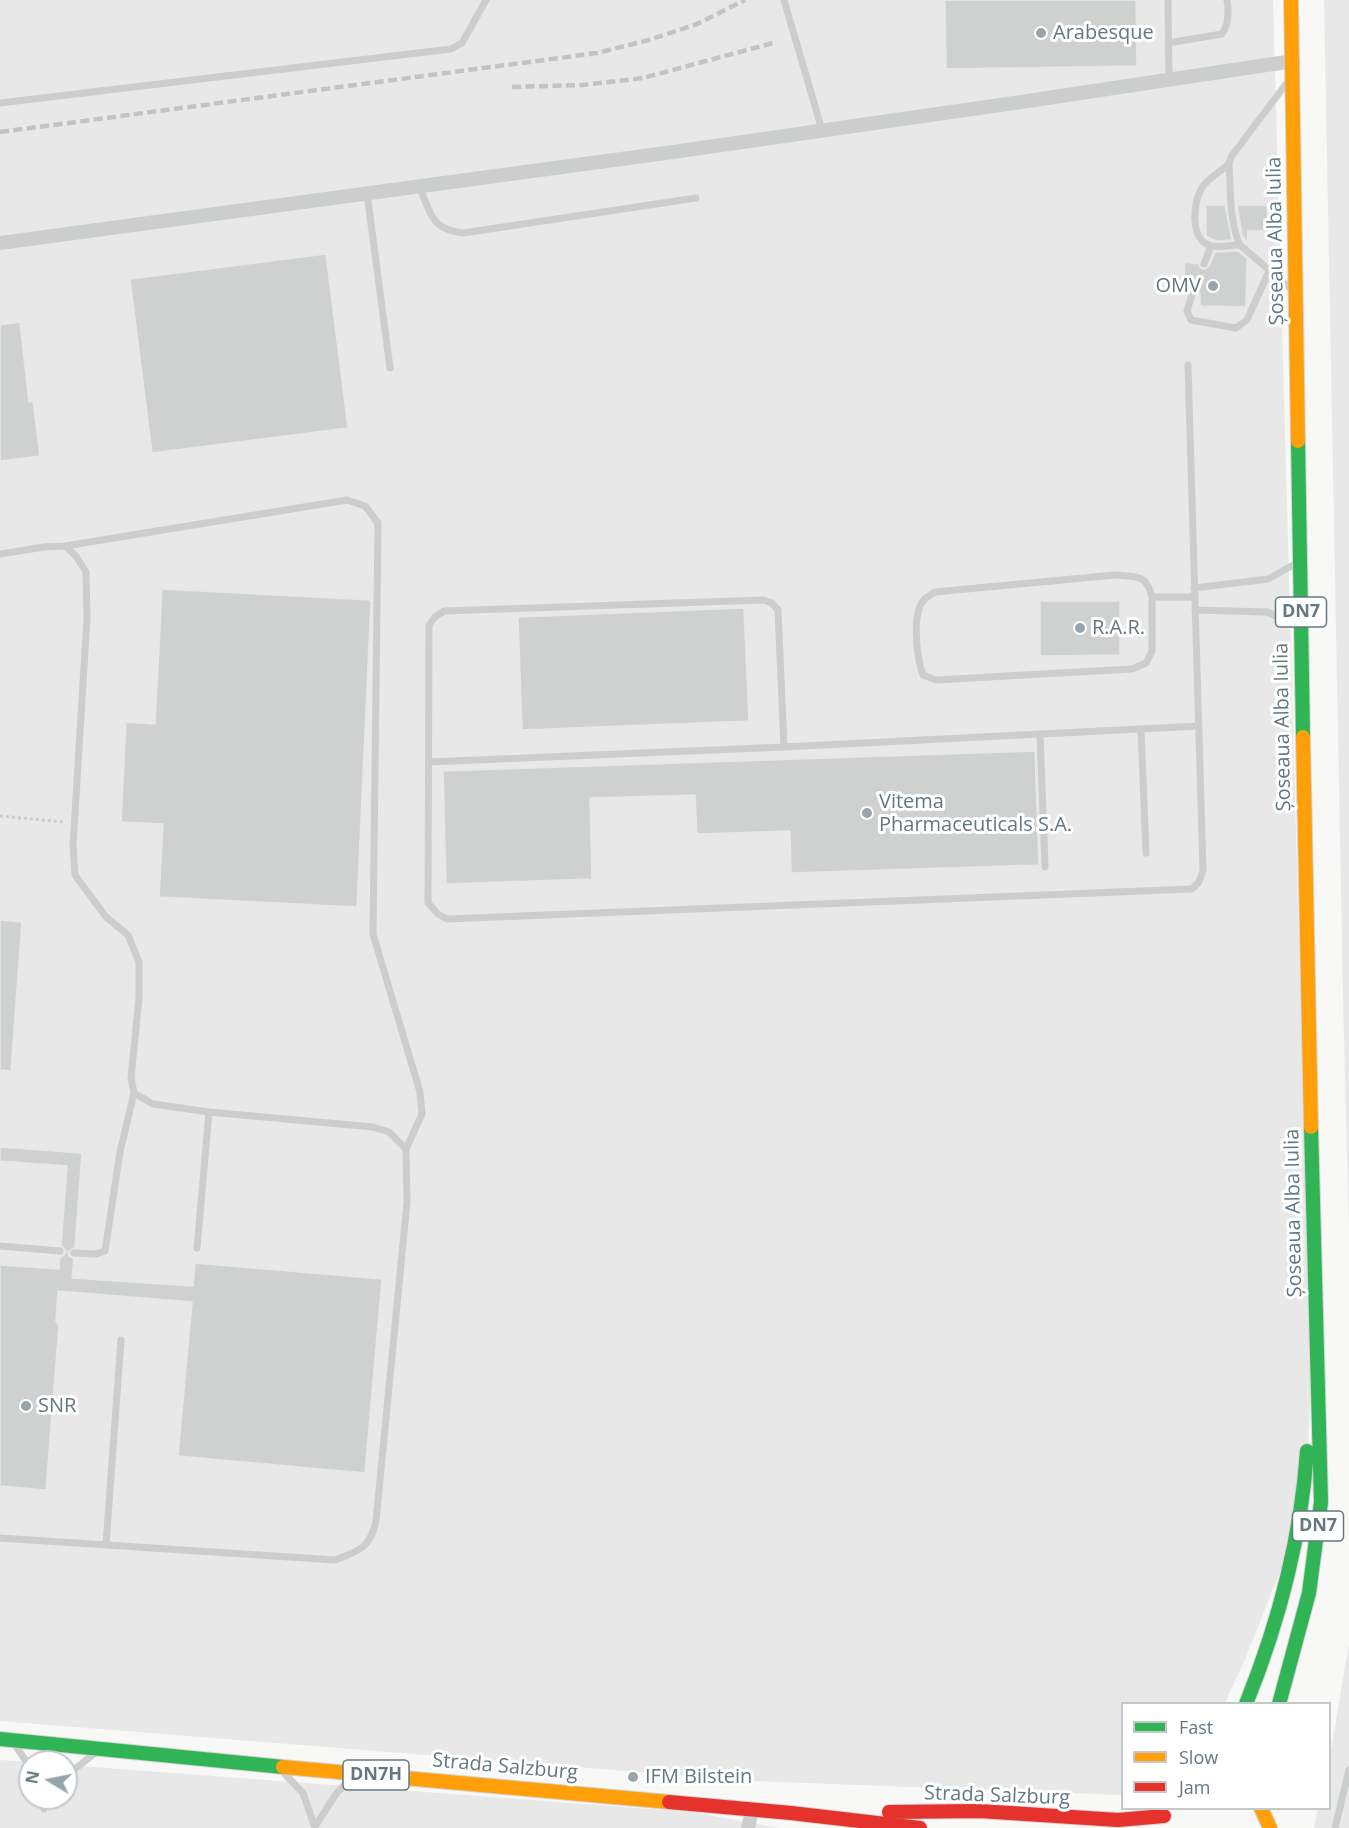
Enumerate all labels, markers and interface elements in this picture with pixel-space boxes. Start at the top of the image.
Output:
place label: Arabesque [1053,21,1154,45]
marker: Arabesque [1034,26,1048,40]
street label: Șoseaua Alba Iulia [1263,156,1289,326]
place label: OMV [1156,274,1201,298]
marker: OMV [1206,279,1220,293]
road number: DN7 [1276,597,1326,627]
place label: R.A.R. [1092,616,1145,640]
marker: R.A.R. [1073,621,1087,635]
street label: Șoseaua Alba Iulia [1270,642,1296,812]
place label: Vitema Pharmaceuticals S.A. [879,790,1072,837]
marker: Vitema Pharmaceuticals S.A. [860,806,874,820]
street label: Șoseaua Alba Iulia [1281,1128,1307,1298]
place label: SNR [38,1394,76,1418]
marker: SNR [19,1399,33,1413]
road number: DN7 [1292,1511,1344,1541]
legend [1121,1702,1331,1810]
text: Fast [1179,1715,1213,1739]
text: Slow [1179,1745,1218,1769]
street label: Strada Salzburg [431,1749,579,1785]
north arrow [18,1750,78,1810]
road number: DN7H [343,1760,409,1790]
place label: IFM Bilstein [645,1765,752,1789]
text: N [20,1769,44,1786]
marker: IFM Bilstein [626,1770,640,1784]
text: Jam [1179,1775,1211,1799]
street label: Strada Salzburg [924,1781,1070,1811]

